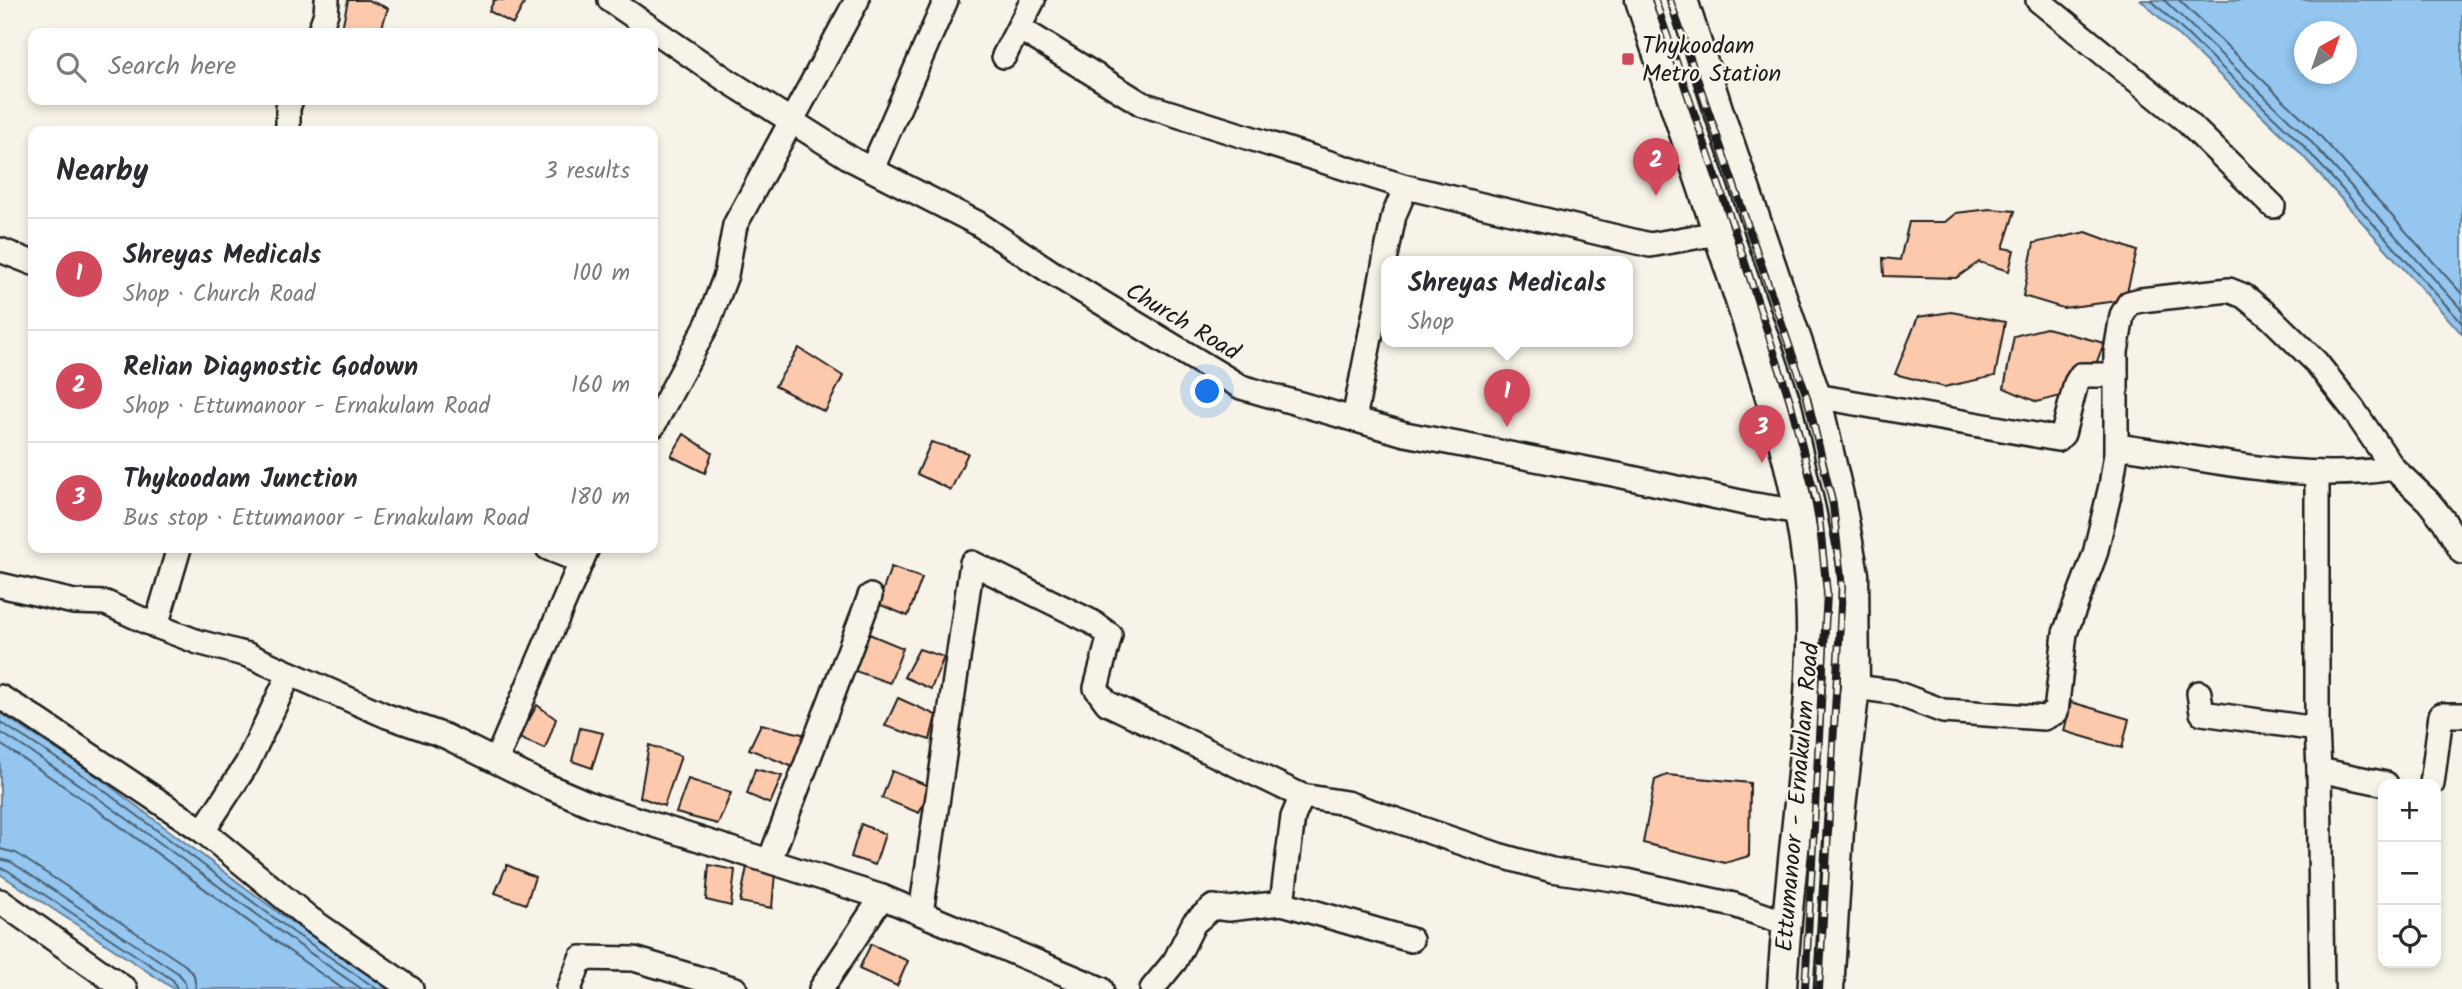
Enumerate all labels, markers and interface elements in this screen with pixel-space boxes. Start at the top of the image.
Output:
north arrow [2294,21,2357,84]
place label: Thykoodam Metro Station [1642,27,1781,94]
search box [28,28,658,105]
text: Search here [108,46,236,88]
icon: search [52,48,90,86]
marker: Thykoodam Metro Station [1620,51,1636,67]
pin: 2 [1633,138,1679,196]
text: Nearby [56,148,148,196]
text: 3 results [544,154,630,190]
text: Shreyas Medicals [123,235,321,277]
text: 1 [76,256,82,292]
text: 100 m [572,256,630,292]
popup [1381,256,1633,347]
text: Shreyas Medicals [1408,263,1606,305]
street label: Church Road [1117,273,1248,372]
text: Shop · Church Road [123,277,316,313]
text: Shop [1408,305,1454,341]
text: Relian Diagnostic Godown [123,347,418,389]
text: 2 [72,368,86,404]
text: 160 m [571,368,630,404]
pin: 1 [1484,369,1530,427]
your location [1190,374,1224,408]
text: Shop · Ettumanoor - Ernakulam Road [123,389,490,425]
pin: 3 [1739,405,1785,463]
text: Thykoodam Junction [123,459,358,501]
text: 3 [73,480,85,516]
text: 180 m [570,480,630,516]
text: Bus stop · Ettumanoor - Ernakulam Road [123,501,529,537]
street label: Ettumanoor - Ernakulam Road [1766,640,1832,953]
map controls [2378,779,2441,968]
button: + [2378,779,2441,842]
button: − [2378,842,2441,905]
button: locate [2378,905,2441,968]

